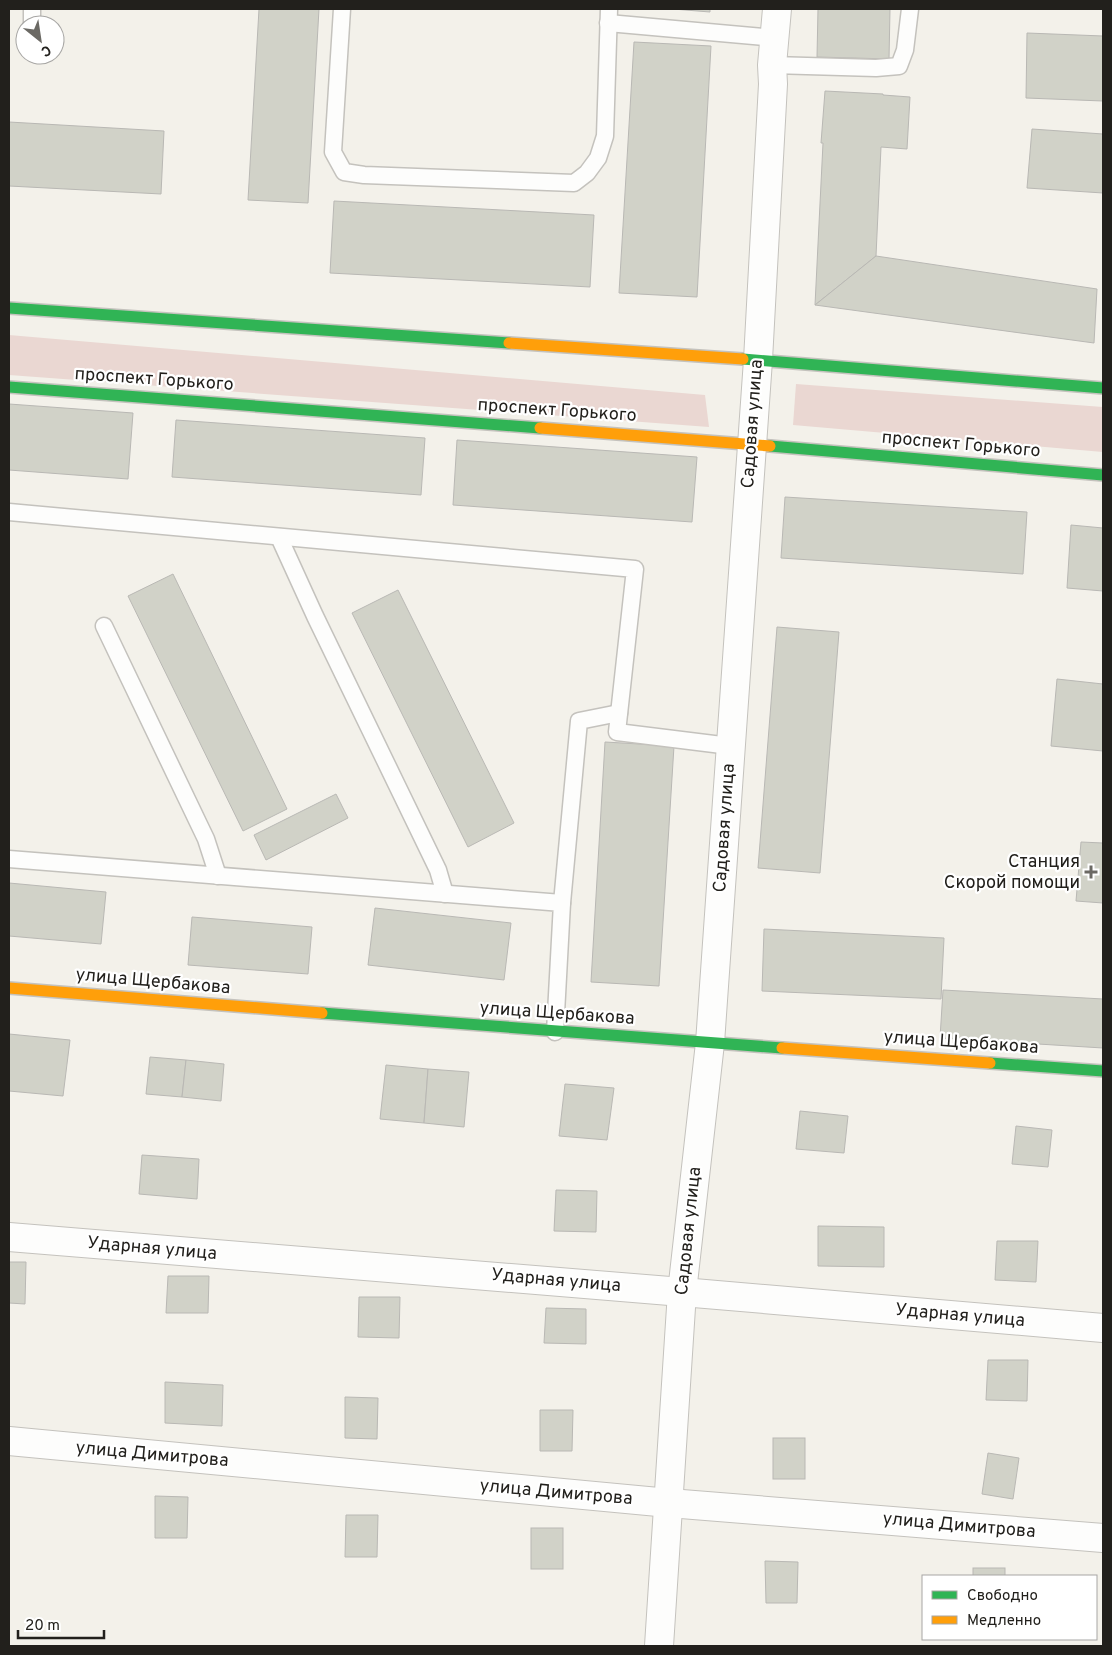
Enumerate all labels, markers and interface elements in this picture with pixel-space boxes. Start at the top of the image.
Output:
north arrow [15,15,65,65]
text: С [38,40,54,60]
street label: Садовая улица [737,359,769,489]
street label: проспект Горького [74,363,234,397]
street label: проспект Горького [477,394,637,428]
street label: проспект Горького [881,427,1041,463]
street label: Садовая улица [709,763,741,893]
place label: Станция Скорой помощи [944,851,1080,895]
marker: Станция Скорой помощи [1084,865,1098,879]
street label: улица Щербакова [75,964,231,1000]
street label: улица Щербакова [479,997,635,1031]
street label: улица Щербакова [883,1026,1039,1060]
street label: Садовая улица [671,1166,707,1296]
street label: Ударная улица [86,1232,218,1266]
street label: Ударная улица [490,1264,622,1298]
street label: Ударная улица [894,1299,1026,1333]
street label: улица Димитрова [75,1437,229,1473]
street label: улица Димитрова [479,1475,633,1511]
street label: улица Димитрова [882,1508,1036,1544]
legend [922,1575,1097,1640]
text: Свободно [967,1587,1038,1606]
scale bar [18,1608,104,1640]
text: Медленно [967,1612,1041,1631]
text: 20 m [25,1617,60,1636]

